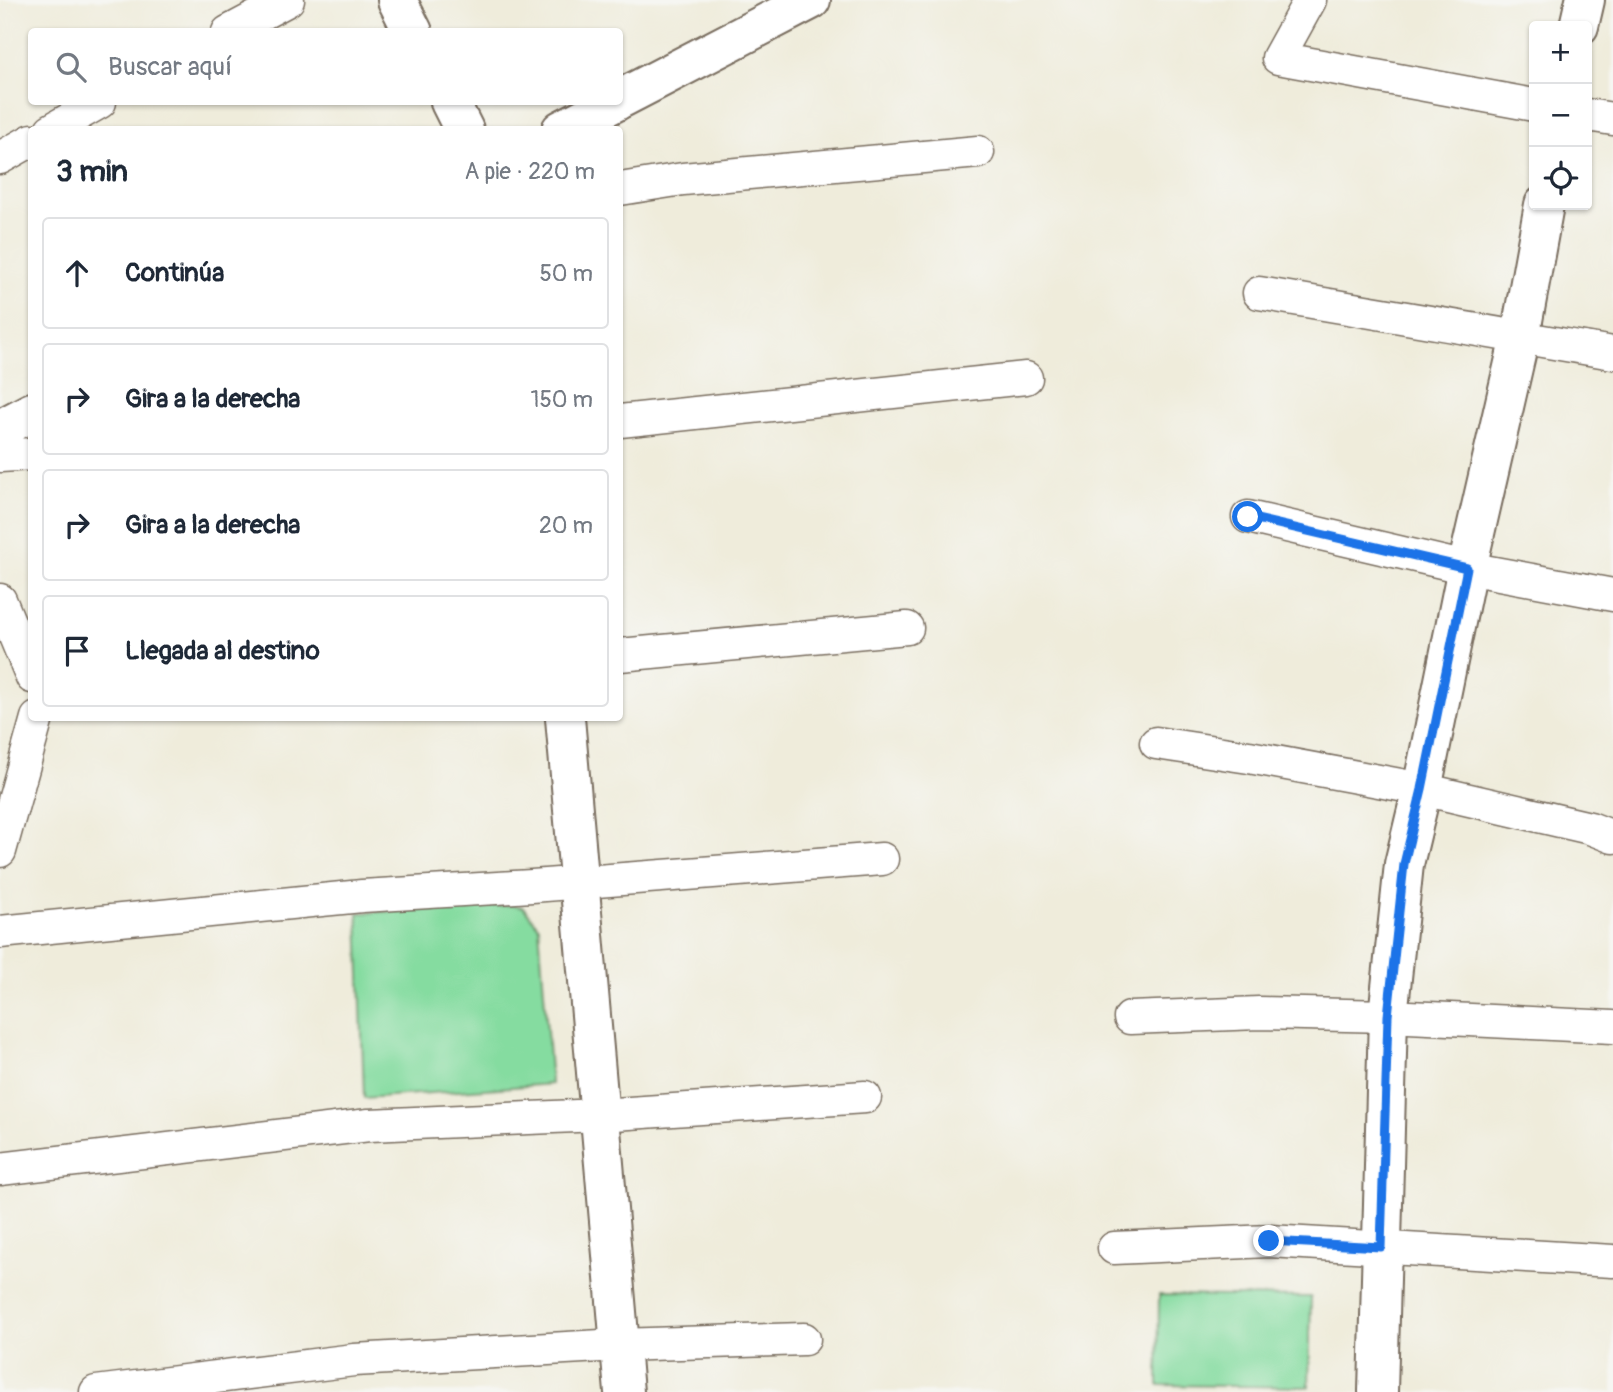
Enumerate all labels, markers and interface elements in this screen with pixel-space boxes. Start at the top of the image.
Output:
map controls [1529,21,1592,210]
button: + [1529,21,1592,84]
search box [28,28,623,105]
icon: search [52,48,90,86]
text: Buscar aquí [108,51,232,83]
button: − [1529,84,1592,147]
button: locate [1529,147,1592,210]
text: 3 min [56,153,128,190]
text: A pie · 220 m [465,157,595,186]
icon: ahead [58,254,96,292]
text: Continúa [125,257,224,289]
text: 50 m [539,259,593,288]
icon: right [58,380,96,418]
text: Gira a la derecha [125,383,300,415]
text: 150 m [530,385,593,414]
route start [1232,501,1263,532]
icon: right [58,506,96,544]
text: Gira a la derecha [125,509,300,541]
text: 20 m [539,511,593,540]
icon: arrive [58,632,96,670]
text: Llegada al destino [125,635,320,667]
route end [1253,1225,1284,1256]

